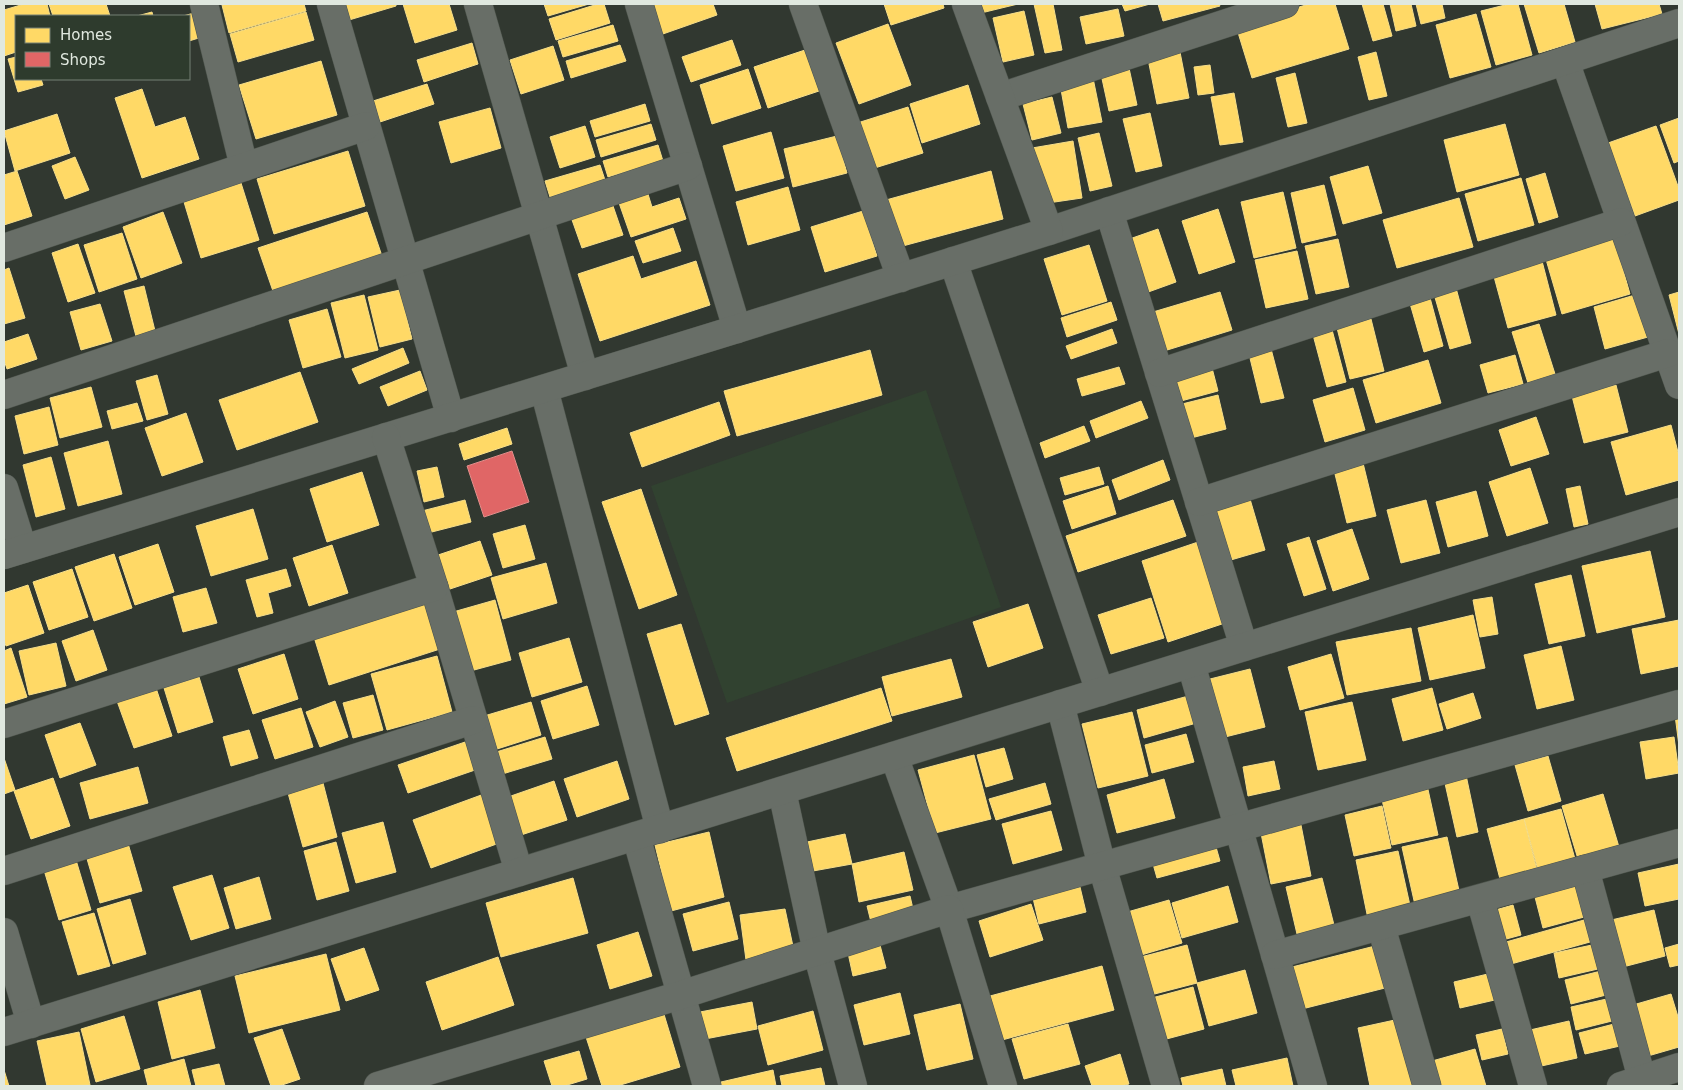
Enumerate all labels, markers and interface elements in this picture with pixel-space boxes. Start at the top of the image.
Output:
legend [15,15,190,80]
text: Homes [60,26,112,44]
text: Shops [60,51,106,69]

